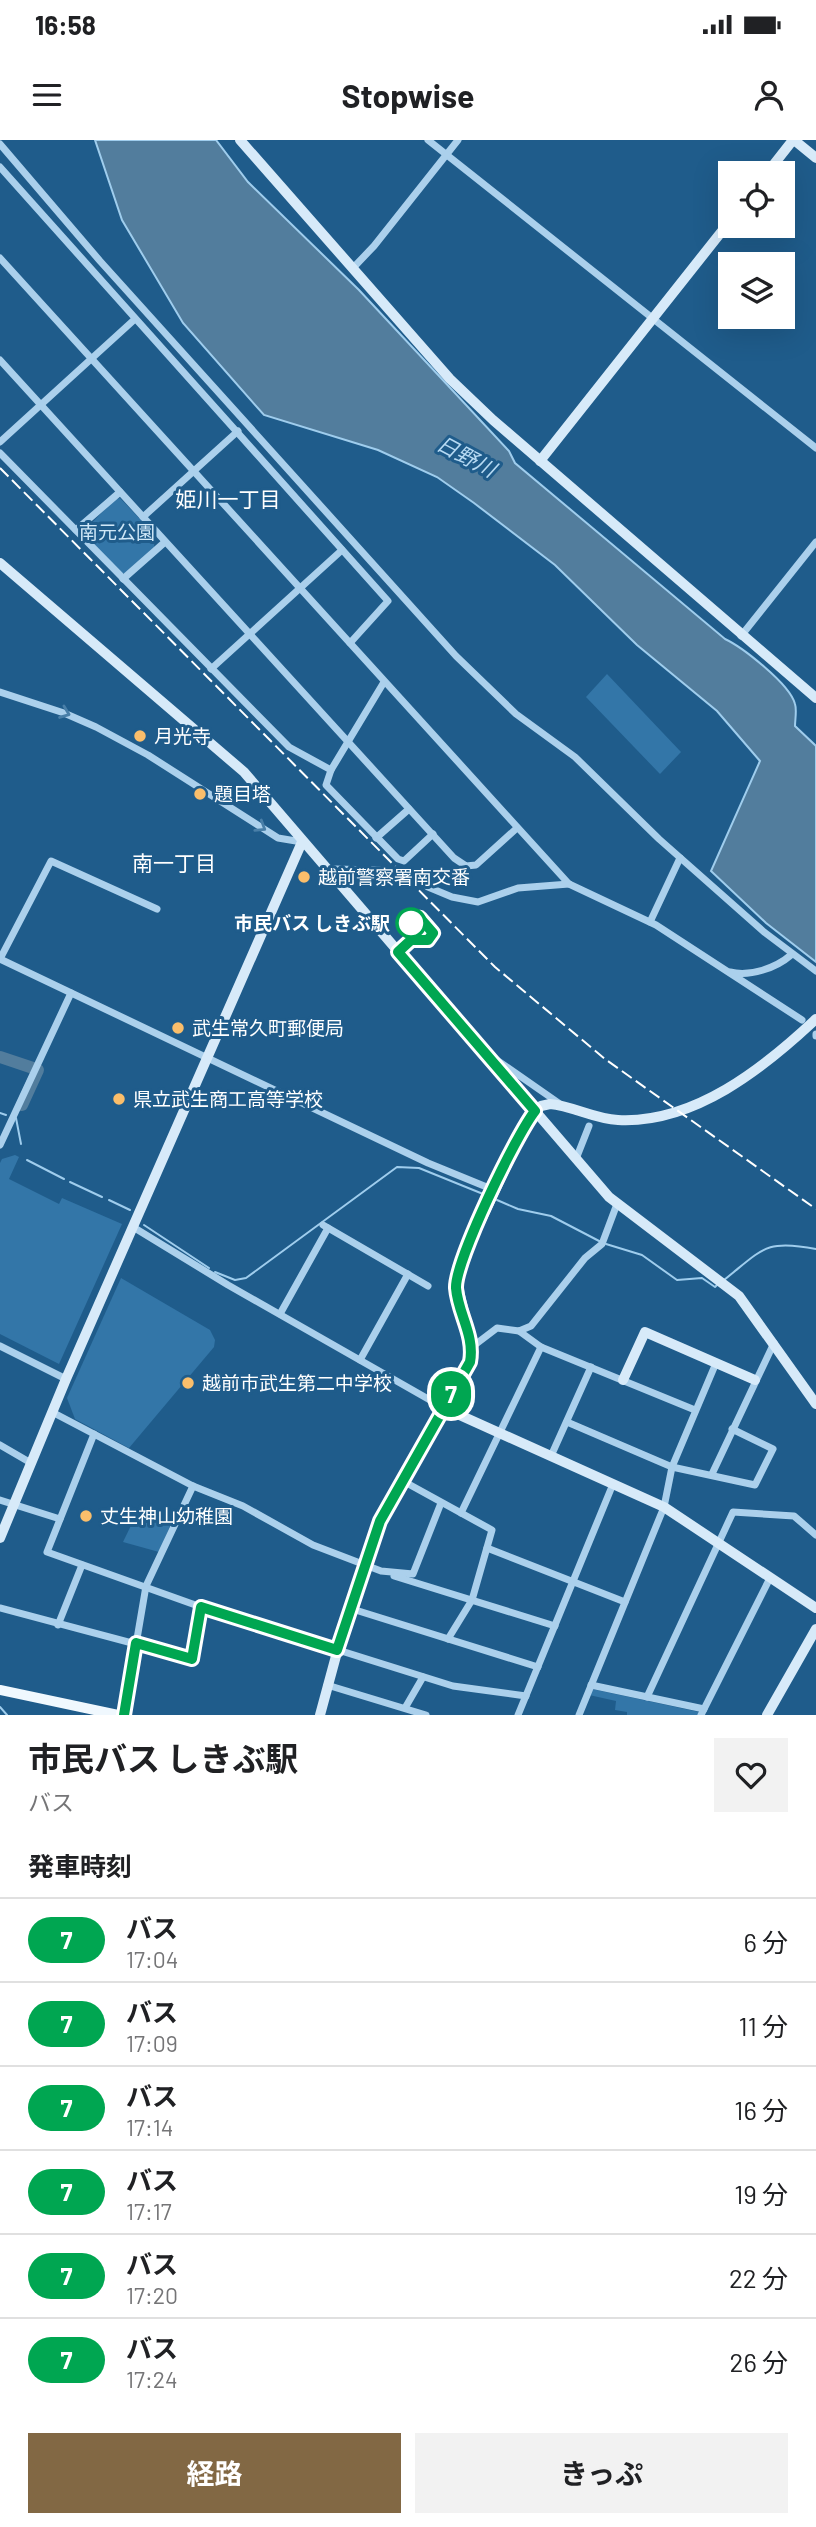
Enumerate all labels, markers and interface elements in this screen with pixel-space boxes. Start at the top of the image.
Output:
text: 16:58 [35,9,96,40]
icon: menu [28,76,66,114]
text: Stopwise [341,76,475,114]
icon: person [750,76,788,114]
map controls [718,161,795,329]
button: locate [718,161,795,238]
button: layers [718,252,795,329]
water label: 日野川 [433,430,502,482]
district label: 姫川一丁目 [176,486,281,511]
park label: 南元公園 [79,520,155,543]
one-way arrow [58,705,70,719]
place label: 月光寺 [154,724,211,747]
marker: 月光寺 [132,728,148,744]
place label: 題目塔 [214,782,271,805]
marker: 題目塔 [192,786,208,802]
one-way arrow [254,819,267,832]
district label: 南一丁目 [132,850,216,875]
place label: 越前警察署南交番 [318,865,470,888]
marker: 越前警察署南交番 [296,869,312,885]
marker: 市民バス しきぶ駅 [396,908,426,938]
place label: 市民バス しきぶ駅 [234,911,390,934]
place label: 武生常久町郵便局 [192,1016,344,1039]
marker: 武生常久町郵便局 [170,1020,186,1036]
place label: 県立武生商工高等学校 [133,1087,323,1110]
marker: 県立武生商工高等学校 [111,1091,127,1107]
place label: 越前市武生第二中学校 [202,1371,392,1394]
line badge: 7 [428,1371,474,1417]
marker: 越前市武生第二中学校 [180,1375,196,1391]
text: 7 [445,1379,457,1408]
place label: 丈生神山幼稚園 [100,1504,233,1527]
marker: 丈生神山幼稚園 [78,1508,94,1524]
text: 市民バス しきぶ駅 [28,1738,299,1778]
button: heart [714,1738,788,1812]
text: バス [28,1788,74,1816]
text: 発車時刻 [28,1850,132,1881]
text: バス [126,1912,178,1943]
text: 7 [61,1925,72,1954]
text: 6 分 [743,1926,788,1957]
text: 17:04 [126,1945,178,1973]
text: バス [126,1996,178,2027]
text: 7 [61,2009,72,2038]
text: 11 分 [739,2010,788,2041]
text: 17:09 [126,2029,178,2057]
text: バス [126,2080,178,2111]
text: 7 [61,2093,72,2122]
text: 16 分 [734,2094,788,2125]
text: 17:14 [126,2113,173,2141]
text: バス [126,2164,178,2195]
text: 7 [61,2177,72,2206]
text: 19 分 [734,2178,788,2209]
text: 17:17 [126,2197,172,2225]
text: バス [126,2248,178,2279]
text: 7 [61,2261,72,2290]
text: 22 分 [729,2262,788,2293]
text: 17:20 [126,2281,178,2309]
text: バス [126,2332,178,2363]
text: 7 [61,2345,72,2374]
text: 26 分 [729,2346,788,2377]
text: 17:24 [126,2365,178,2393]
button: 経路 [28,2433,401,2513]
button: きっぷ [415,2433,788,2513]

